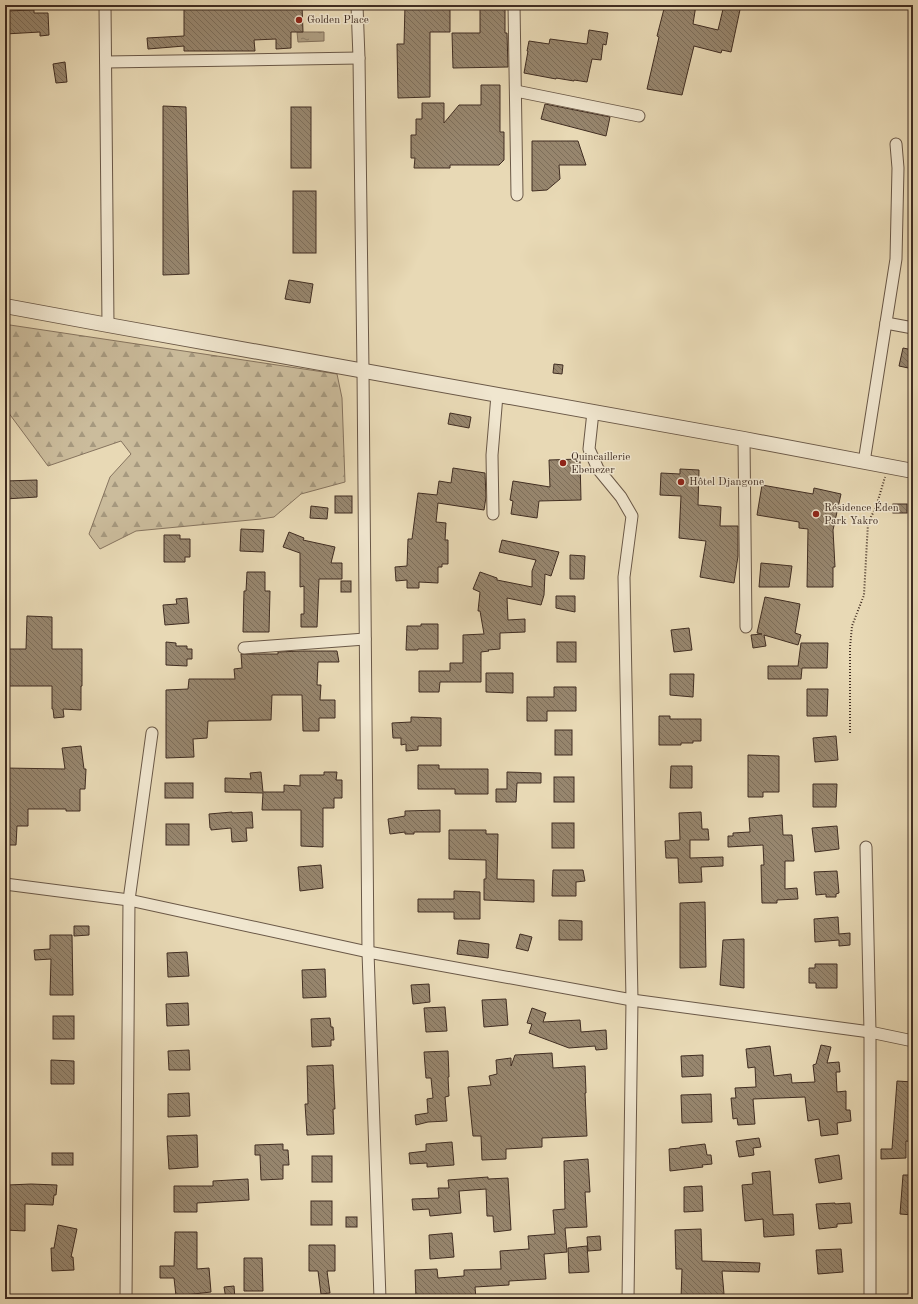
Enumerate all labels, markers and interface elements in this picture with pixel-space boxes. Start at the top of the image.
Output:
marker: Golden Place [294,15,304,25]
place label: Golden Place [307,15,369,26]
place label: Quincaillerie Ebenezer [571,452,630,476]
marker: Quincaillerie Ebenezer [558,458,568,468]
marker: Hôtel Djangone [676,477,686,487]
place label: Hôtel Djangone [689,477,764,488]
place label: Résidence Éden Park Yakro [824,501,899,527]
marker: Résidence Éden Park Yakro [811,509,821,519]

